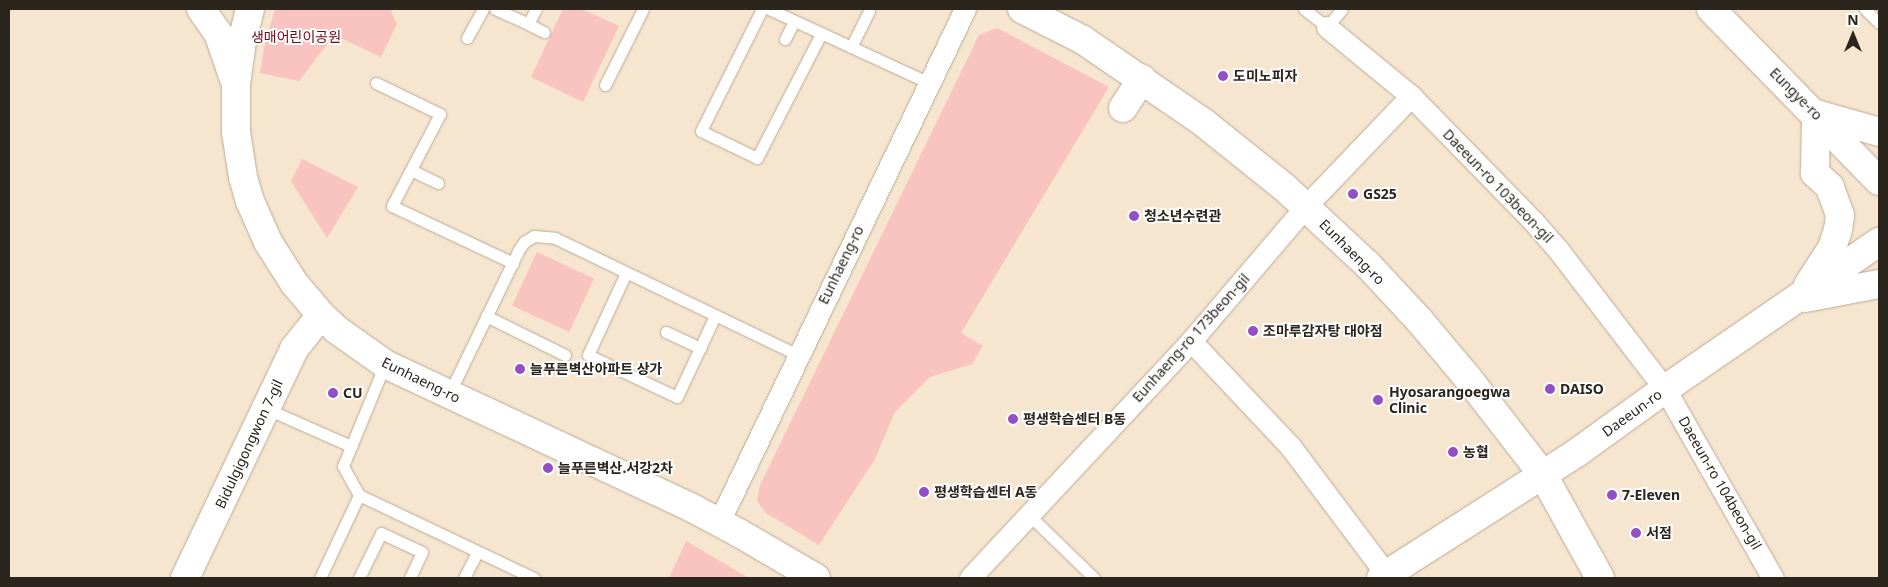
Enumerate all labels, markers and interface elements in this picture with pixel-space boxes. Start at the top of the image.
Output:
north arrow [1828,10,1878,60]
text: N [1847,10,1859,29]
park label: 생매어린이공원 [251,29,341,45]
street label: Eungye-ro [1766,64,1826,124]
place label: 도미노피자 [1233,68,1297,84]
marker: 도미노피자 [1217,70,1229,82]
street label: Daeeun-ro 103beon-gil [1439,126,1557,246]
place label: GS25 [1363,186,1397,202]
marker: GS25 [1347,188,1359,200]
place label: 청소년수련관 [1144,208,1221,224]
marker: 청소년수련관 [1128,210,1140,222]
street label: Eunhaeng-ro [1316,216,1388,288]
street label: Eunhaeng-ro [815,223,867,307]
street label: Eunhaeng-ro 173beon-gil [1129,270,1253,406]
place label: 조마루감자탕 대야점 [1263,323,1383,339]
marker: 조마루감자탕 대야점 [1247,325,1259,337]
street label: Eunhaeng-ro [379,354,463,406]
place label: 늘푸른벽산아파트 상가 [530,361,662,377]
marker: 늘푸른벽산아파트 상가 [514,363,526,375]
street label: Bidulgigongwon 7-gil [212,377,286,511]
place label: DAISO [1560,381,1604,397]
marker: DAISO [1544,383,1556,395]
place label: Hyosarangoegwa Clinic [1389,384,1511,417]
place label: CU [343,385,363,401]
street label: Daeeun-ro [1599,386,1665,440]
marker: CU [327,387,339,399]
marker: Hyosarangoegwa Clinic [1371,393,1385,407]
place label: 평생학습센터 B동 [1023,411,1126,427]
marker: 평생학습센터 B동 [1007,413,1019,425]
street label: Daeeun-ro 104beon-gil [1675,413,1765,553]
place label: 농협 [1463,444,1489,460]
marker: 농협 [1447,446,1459,458]
place label: 늘푸른벽산.서강2차 [558,460,673,476]
marker: 늘푸른벽산.서강2차 [542,462,554,474]
place label: 평생학습센터 A동 [934,484,1037,500]
marker: 평생학습센터 A동 [918,486,930,498]
place label: 7-Eleven [1622,487,1680,503]
marker: 7-Eleven [1606,489,1618,501]
place label: 서점 [1646,525,1672,541]
marker: 서점 [1630,527,1642,539]

